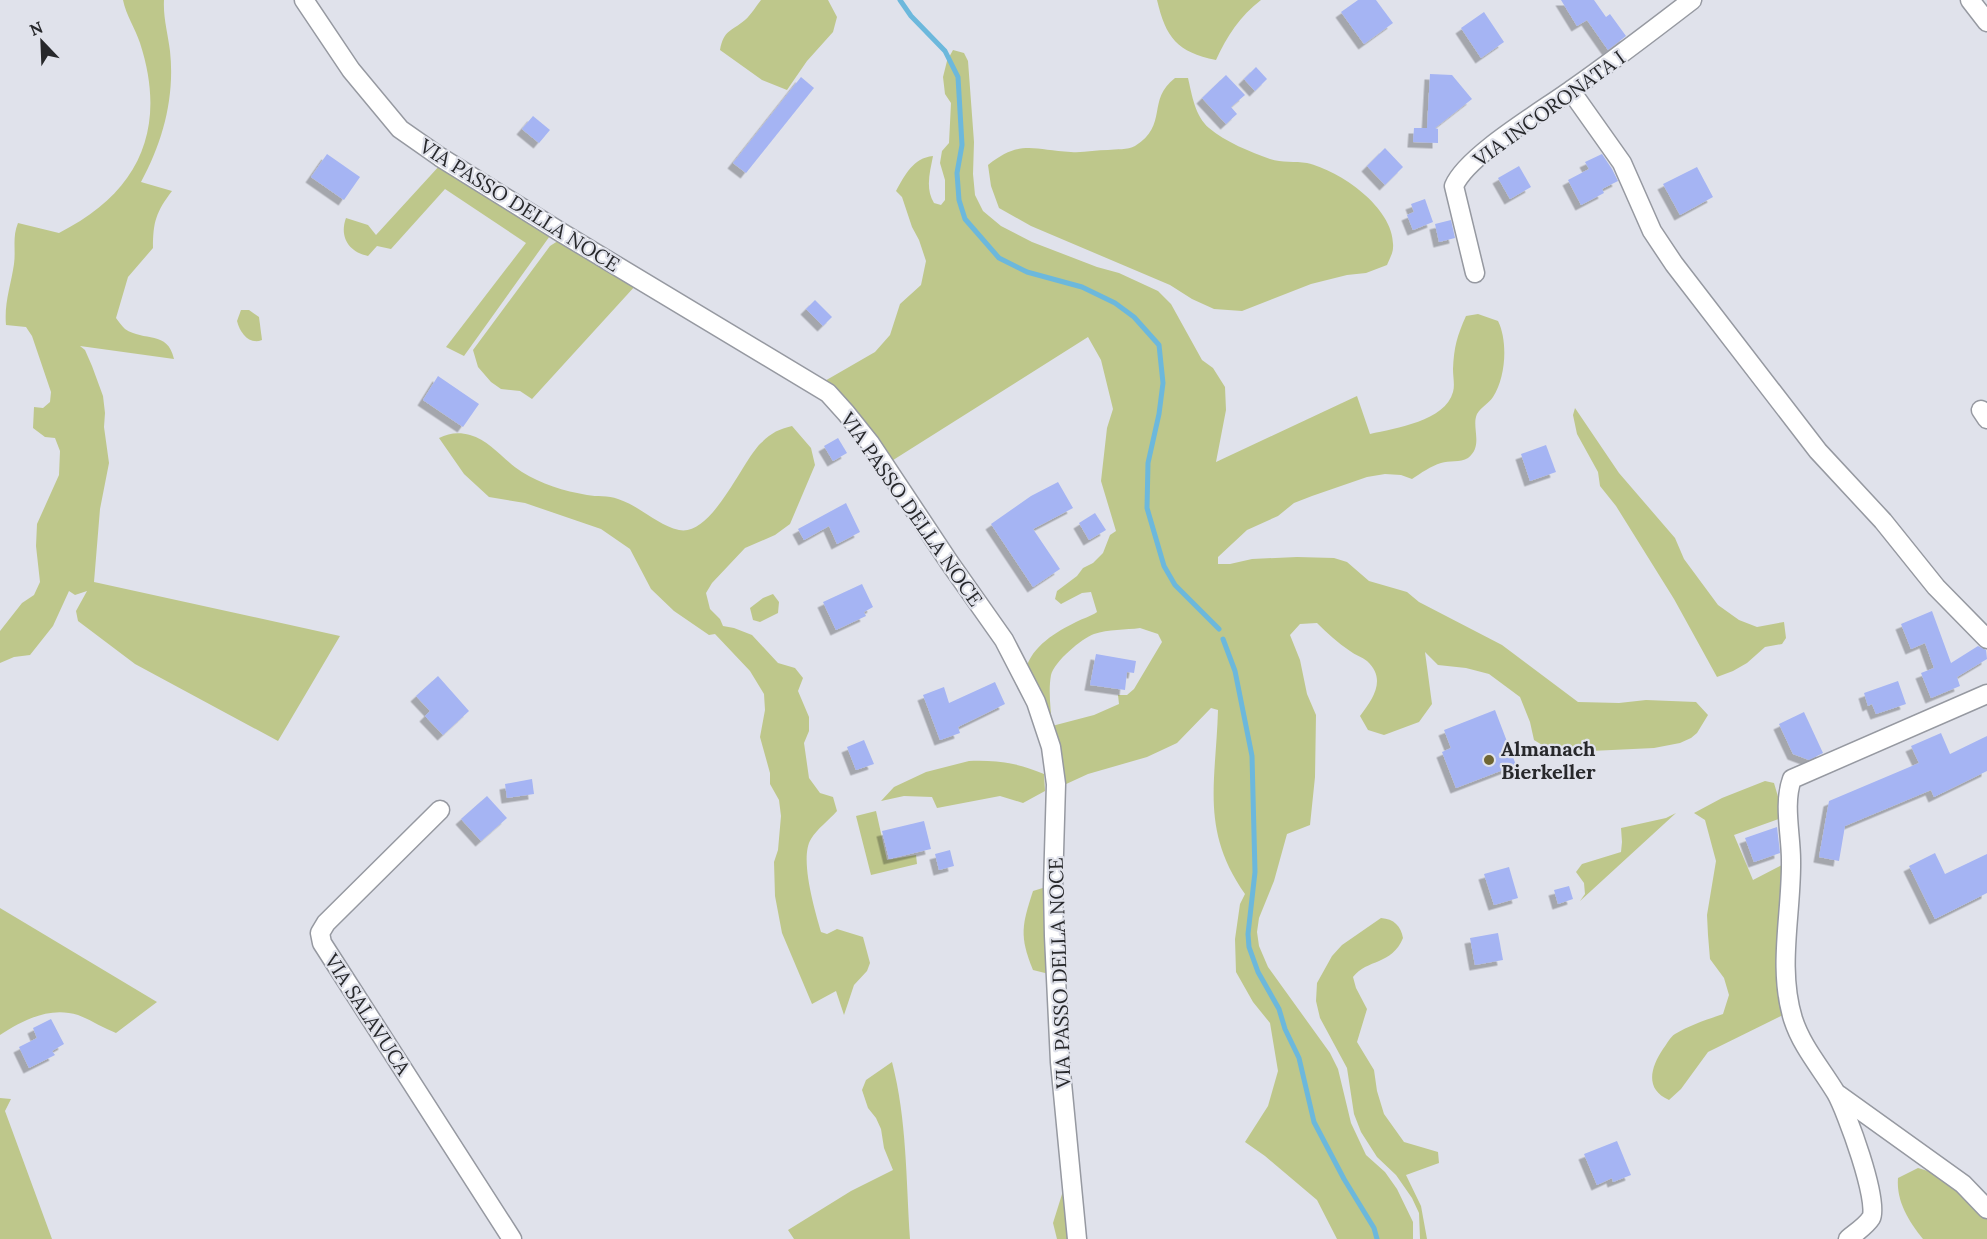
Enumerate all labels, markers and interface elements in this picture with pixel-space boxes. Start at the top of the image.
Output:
north arrow [12,12,72,72]
text: N [27,17,46,40]
street label: VIA INCORONATA I [1467,45,1630,172]
street label: VIA PASSO DELLA NOCE [415,133,625,277]
street label: VIA PASSO DELLA NOCE [835,406,989,611]
place label: Almanach Bierkeller [1501,736,1596,784]
marker: Almanach Bierkeller [1482,753,1496,767]
street label: VIA PASSO DELLA NOCE [1042,857,1076,1090]
street label: VIA SALAVUCA [319,948,417,1080]

